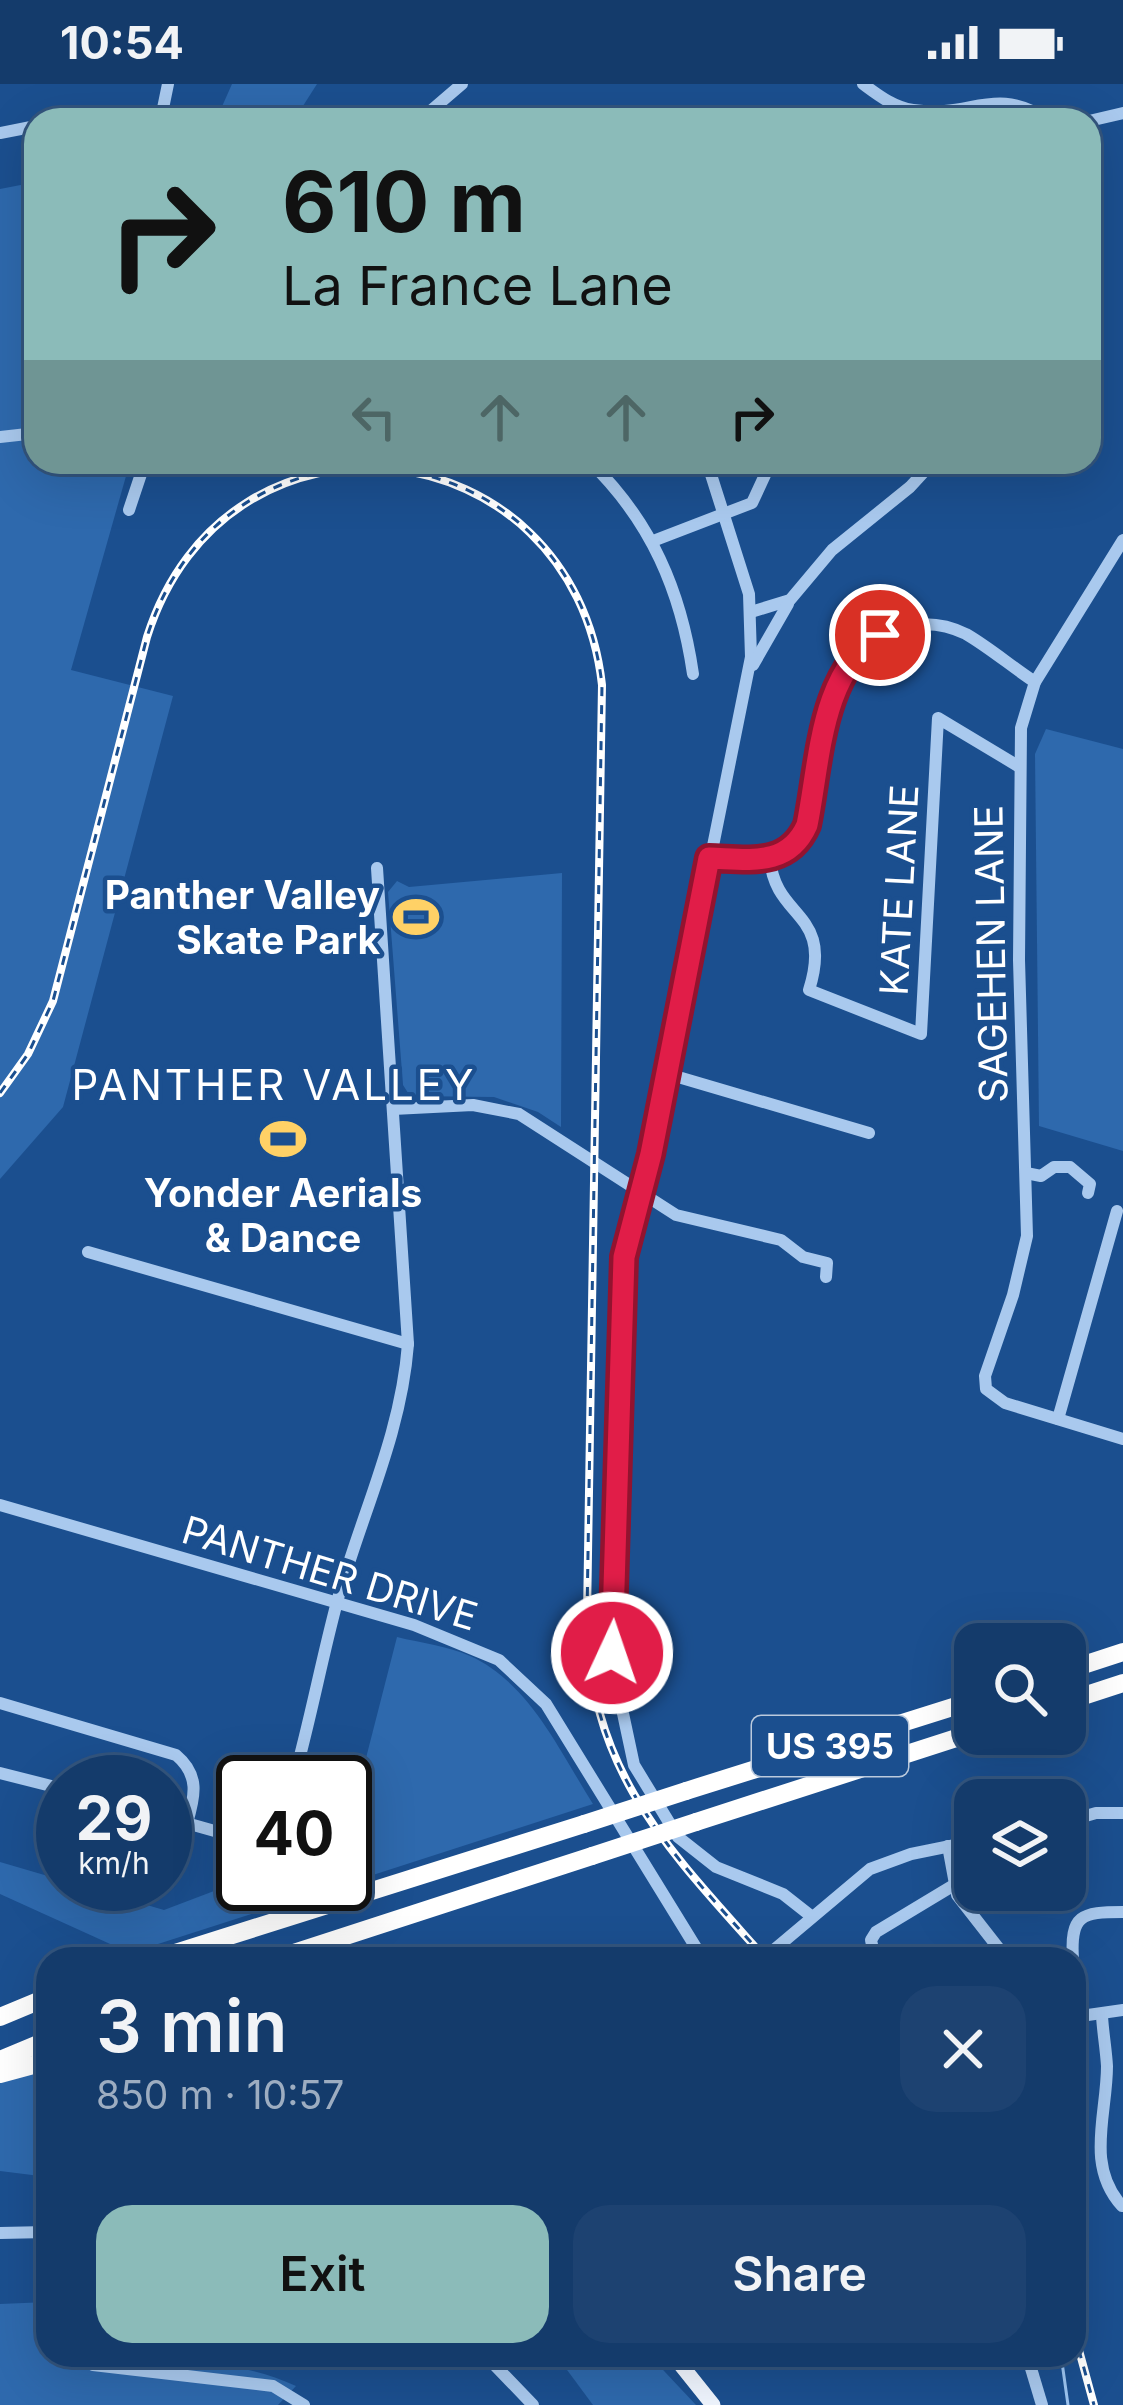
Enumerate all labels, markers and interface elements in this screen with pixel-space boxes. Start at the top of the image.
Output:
text: 10:54 [60,15,184,70]
text: 610 m [282,151,526,252]
icon: right [84,156,240,312]
text: La France Lane [282,253,673,318]
icon: left [341,384,407,450]
icon: ahead [467,384,533,450]
icon: ahead [593,384,659,450]
icon: right [719,384,785,450]
pin [829,584,931,686]
icon: arrive [847,602,913,668]
street label: KATE LANE [870,783,927,997]
street label: SAGEHEN LANE [964,805,1017,1103]
place label: Panther Valley Skate Park [105,871,380,963]
sports icon: Panther Valley Skate Park [391,892,441,942]
district label: PANTHER VALLEY [71,1059,477,1110]
sports icon: Yonder Aerials & Dance [258,1114,308,1164]
place label: Yonder Aerials & Dance [144,1169,422,1261]
street label: PANTHER DRIVE [177,1505,483,1640]
position arrow [549,1590,675,1716]
map controls [954,1623,1086,1911]
button: search [954,1623,1086,1755]
road number: US 395 [752,1716,908,1776]
speed limit sign: 40 [216,1755,372,1911]
button: layers [954,1779,1086,1911]
text: 29 [76,1782,152,1854]
text: km/h [78,1845,150,1881]
text: 3 min [96,1982,288,2069]
button: close [900,1986,1026,2112]
text: 850 m · 10:57 [96,2071,344,2118]
button: Exit [96,2205,549,2343]
button: Share [573,2205,1026,2343]

